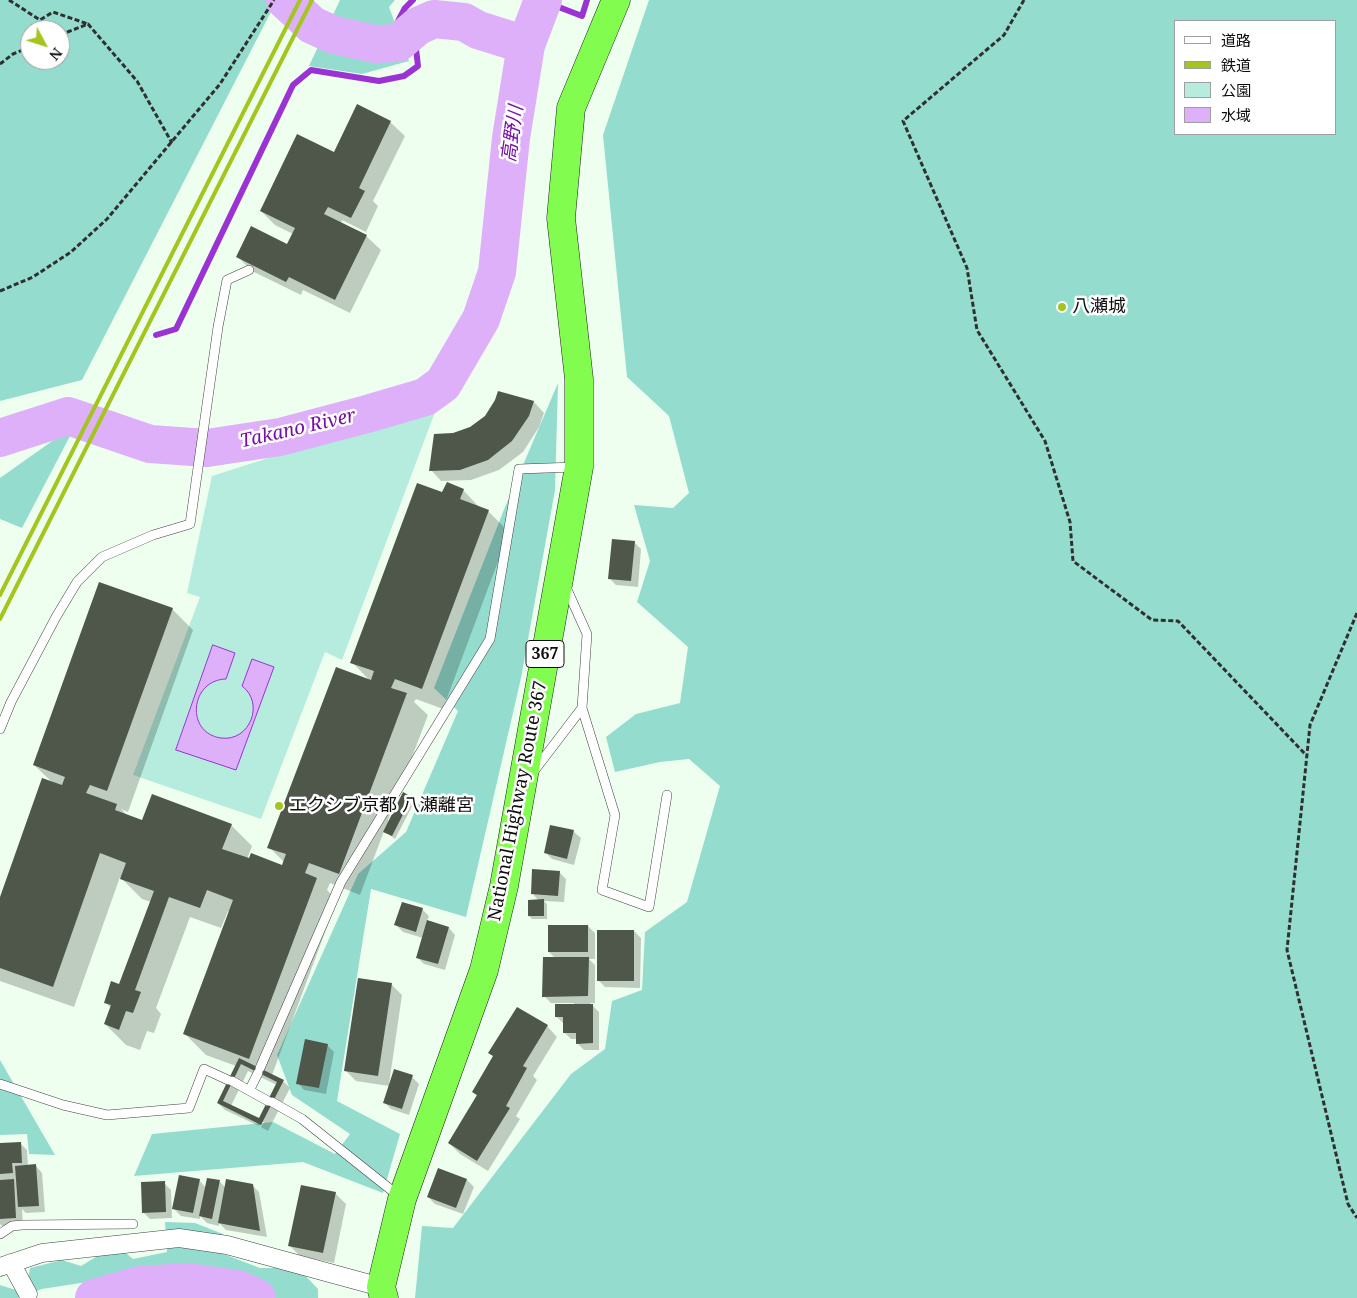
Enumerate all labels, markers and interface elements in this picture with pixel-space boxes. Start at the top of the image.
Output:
north arrow [20,20,70,70]
legend [1174,20,1337,135]
text: 道路 [1221,30,1251,50]
text: N [45,44,67,65]
text: 鉄道 [1221,55,1251,75]
text: 公園 [1221,80,1251,100]
water label: 高野川 [498,104,528,164]
text: 水域 [1221,105,1251,125]
place label: 八瀬城 [1072,296,1126,318]
marker: 八瀬城 [1056,301,1068,313]
water label: Takano River [238,405,358,453]
road number: 367 [526,641,564,668]
street label: National Highway Route 367 [484,679,552,923]
place label: エクシブ京都 八瀬離宮 [289,795,474,817]
marker: エクシブ京都 八瀬離宮 [273,800,285,812]

